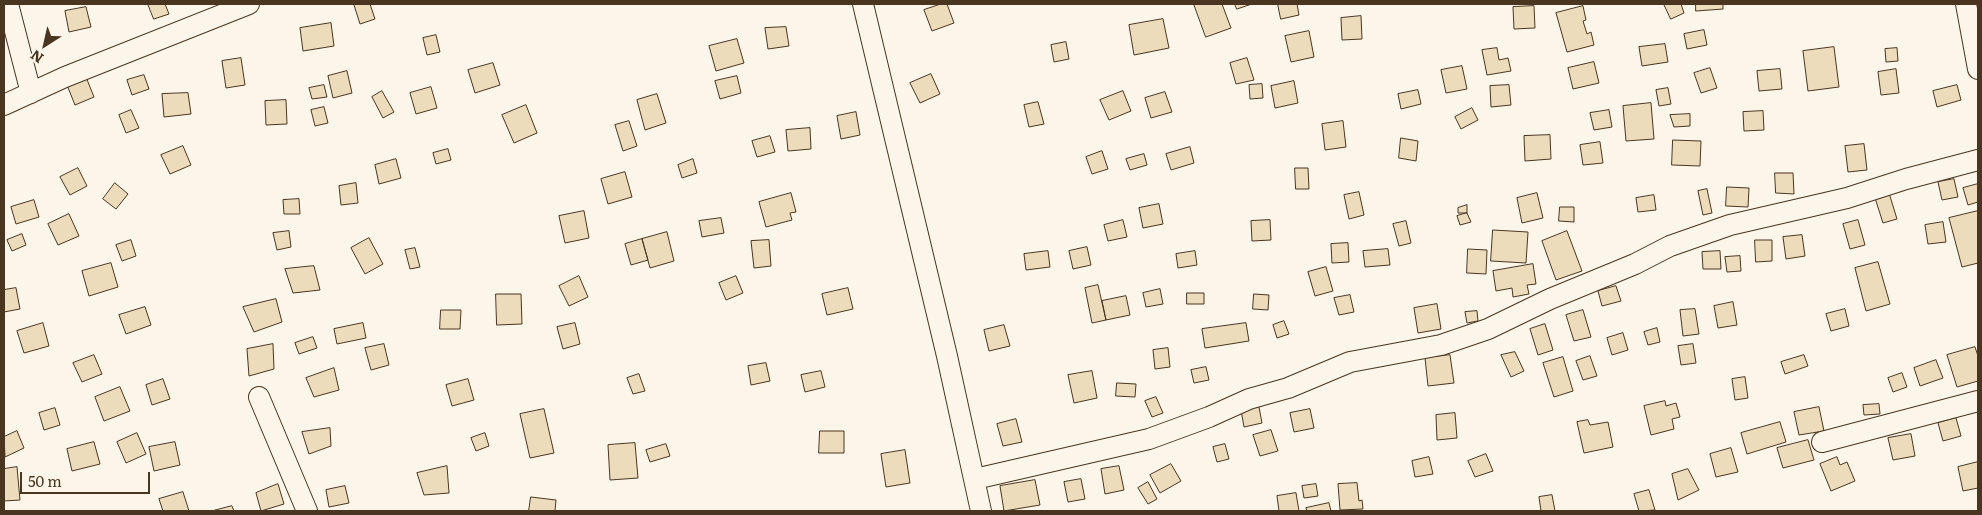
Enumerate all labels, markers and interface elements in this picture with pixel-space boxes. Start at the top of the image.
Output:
north arrow [20,20,70,70]
text: N [26,46,47,69]
scale bar [22,462,152,494]
text: 50 m [28,469,62,492]

